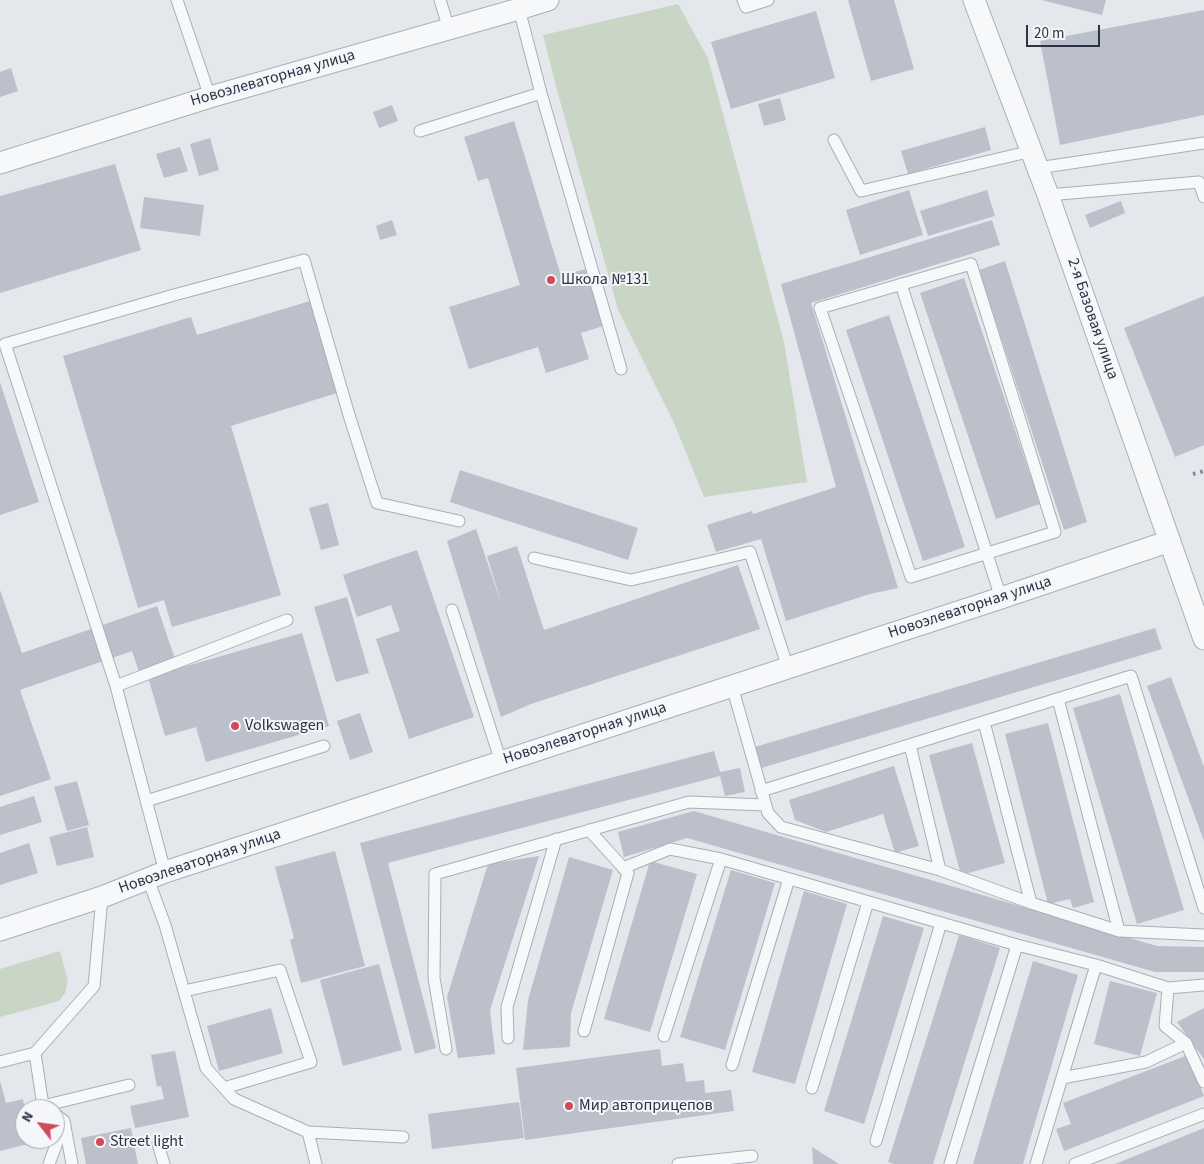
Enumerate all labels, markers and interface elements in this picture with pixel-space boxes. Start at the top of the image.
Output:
scale bar [1029,15,1103,47]
text: 20 m [1034,23,1064,44]
street label: Новоэлеваторная улица [188,46,358,112]
street label: 2-я Базовая улица [1062,256,1122,382]
place label: Школа №131 [561,270,649,290]
marker: Школа №131 [545,274,557,286]
street label: Новоэлеваторная улица [886,573,1054,643]
street label: Новоэлеваторная улица [501,699,669,769]
place label: Volkswagen [245,716,324,736]
marker: Volkswagen [229,720,241,732]
street label: Новоэлеваторная улица [116,825,284,899]
place label: Мир автоприцепов [579,1096,713,1116]
north arrow [15,1099,65,1149]
marker: Мир автоприцепов [563,1100,575,1112]
text: N [17,1108,39,1126]
place label: Street light [110,1132,183,1152]
marker: Street light [94,1136,106,1148]

